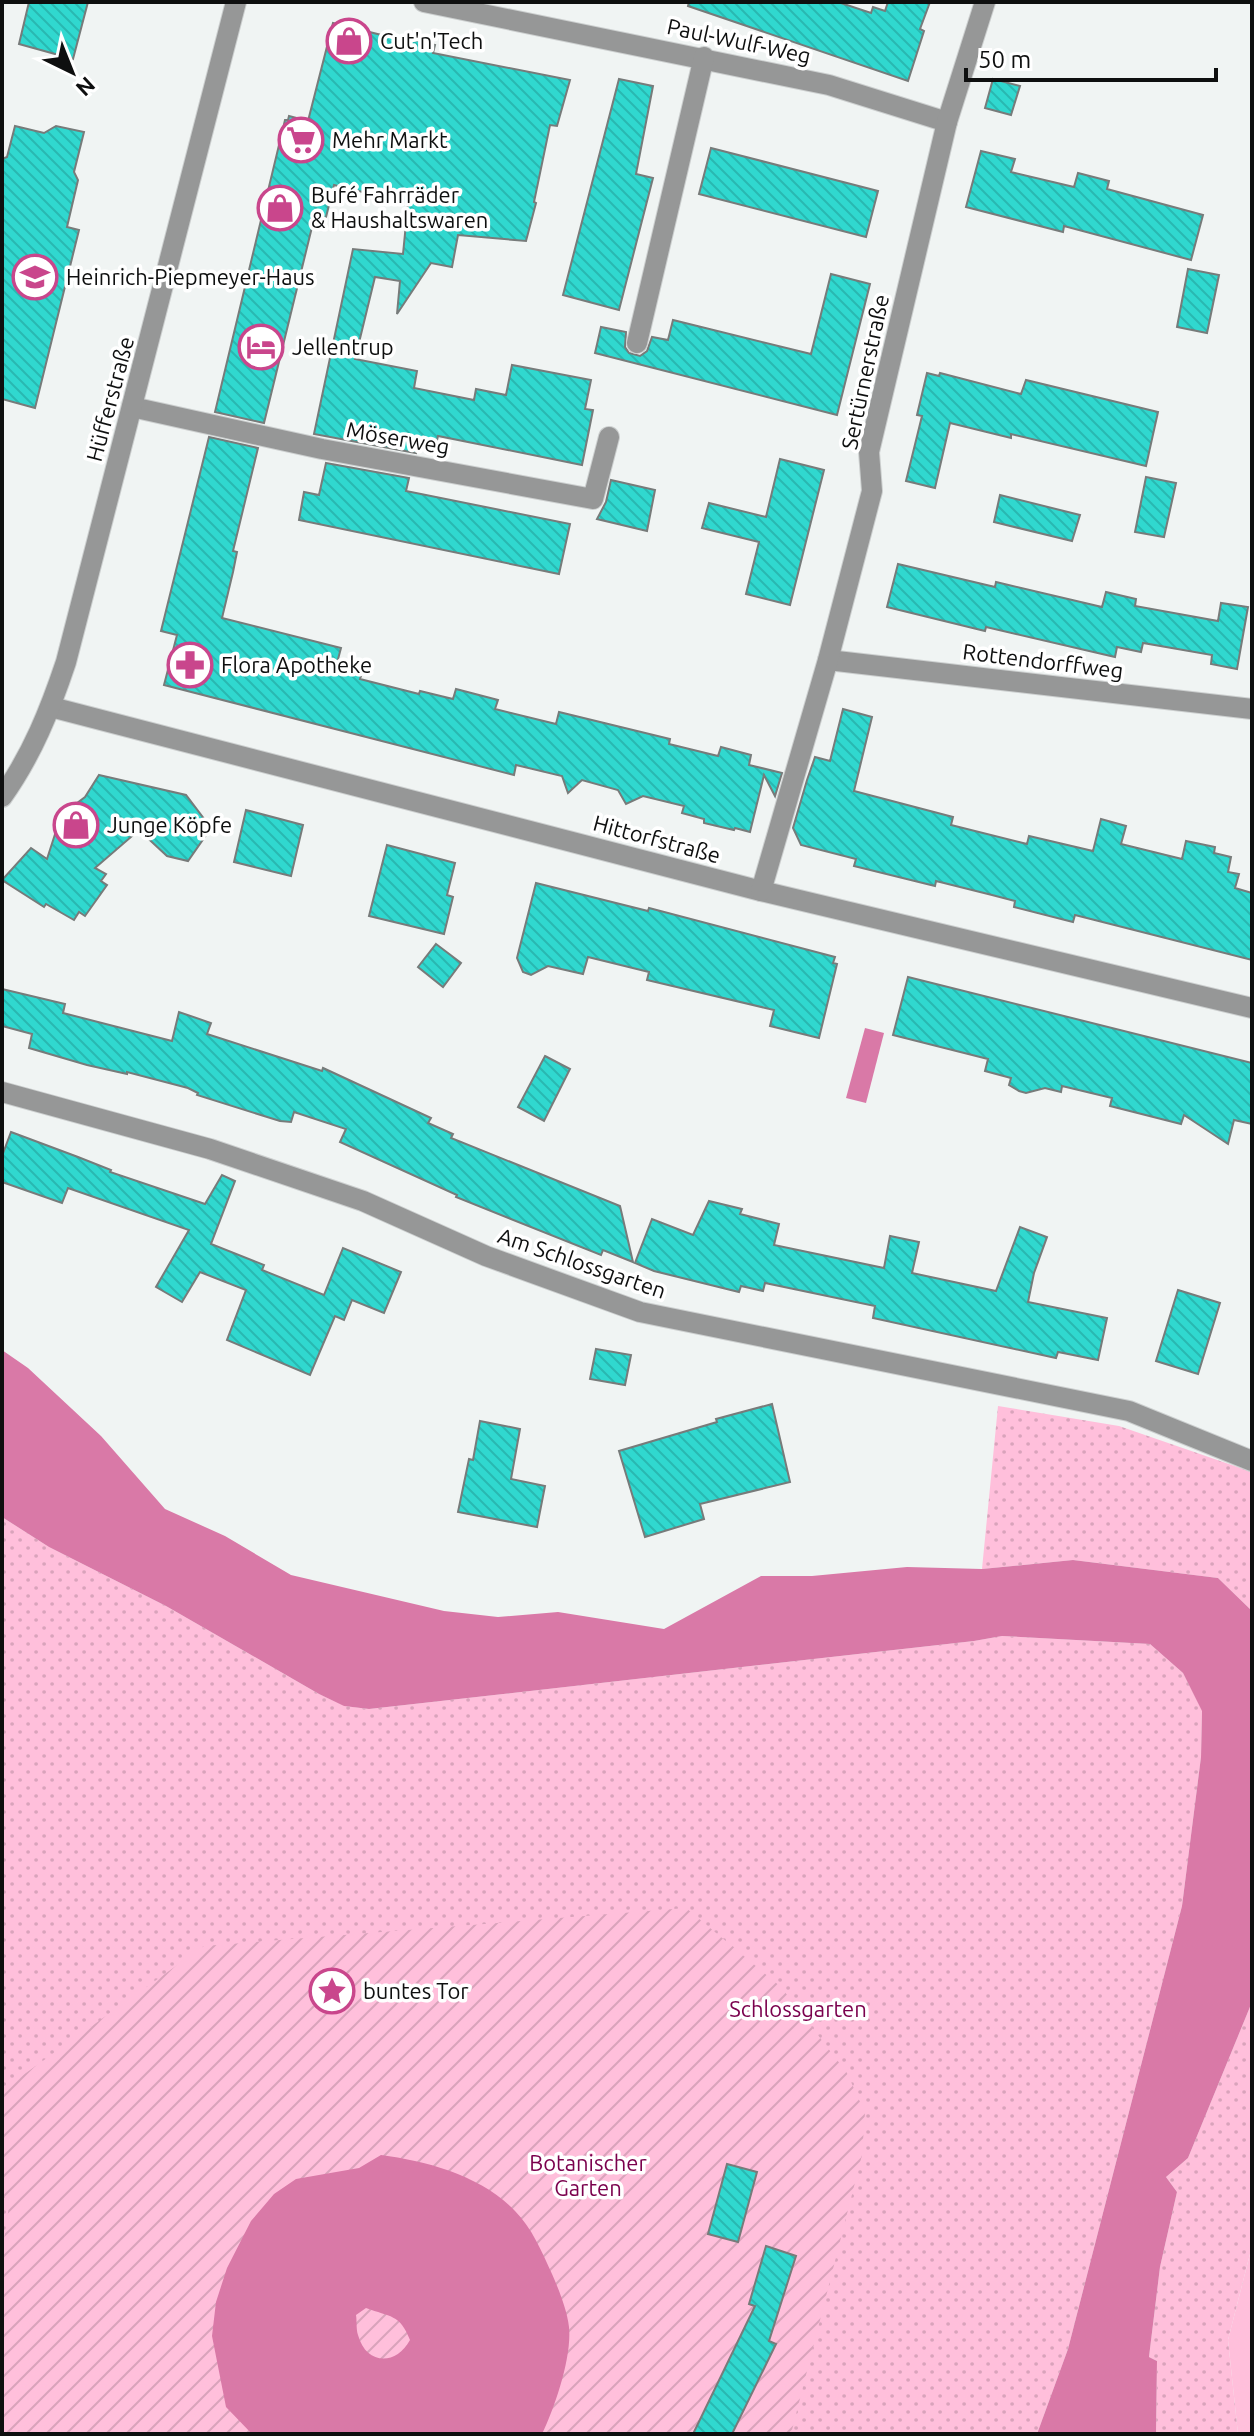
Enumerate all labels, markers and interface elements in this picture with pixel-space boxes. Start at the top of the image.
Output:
street label: Paul-Wulf-Weg [665,13,813,68]
shop icon: Cut'n'Tech [325,17,373,65]
place label: Cut'n'Tech [380,28,483,53]
north arrow [32,32,112,112]
scale bar [966,32,1216,82]
text: 50 m [978,46,1031,73]
text: N [71,72,101,102]
supermarket icon: Mehr Markt [277,116,325,164]
place label: Mehr Markt [332,127,448,152]
place label: Bufé Fahrräder & Haushaltswaren [311,182,488,232]
shop icon: Bufé Fahrräder & Haushaltswaren [256,184,304,232]
school or university icon: Heinrich-Piepmeyer-Haus [11,253,59,301]
place label: Heinrich-Piepmeyer-Haus [66,264,315,289]
street label: Sertürnerstraße [836,292,893,452]
hotel icon: Jellentrup [237,323,285,371]
street label: Hüfferstraße [81,334,138,464]
place label: Jellentrup [292,334,394,359]
street label: Möserweg [345,416,452,459]
street label: Rottendorffweg [961,638,1125,683]
pharmacy icon: Flora Apotheke [166,641,214,689]
place label: Flora Apotheke [221,652,372,677]
shop icon: Junge Köpfe [52,801,100,849]
street label: Hittorfstraße [591,810,724,868]
place label: Junge Köpfe [107,812,232,837]
street label: Am Schlossgarten [495,1222,669,1303]
place icon: buntes Tor [308,1967,356,2015]
place label: buntes Tor [363,1978,469,2003]
park label: Schlossgarten [729,1996,867,2021]
park label: Botanischer Garten [529,2150,647,2200]

